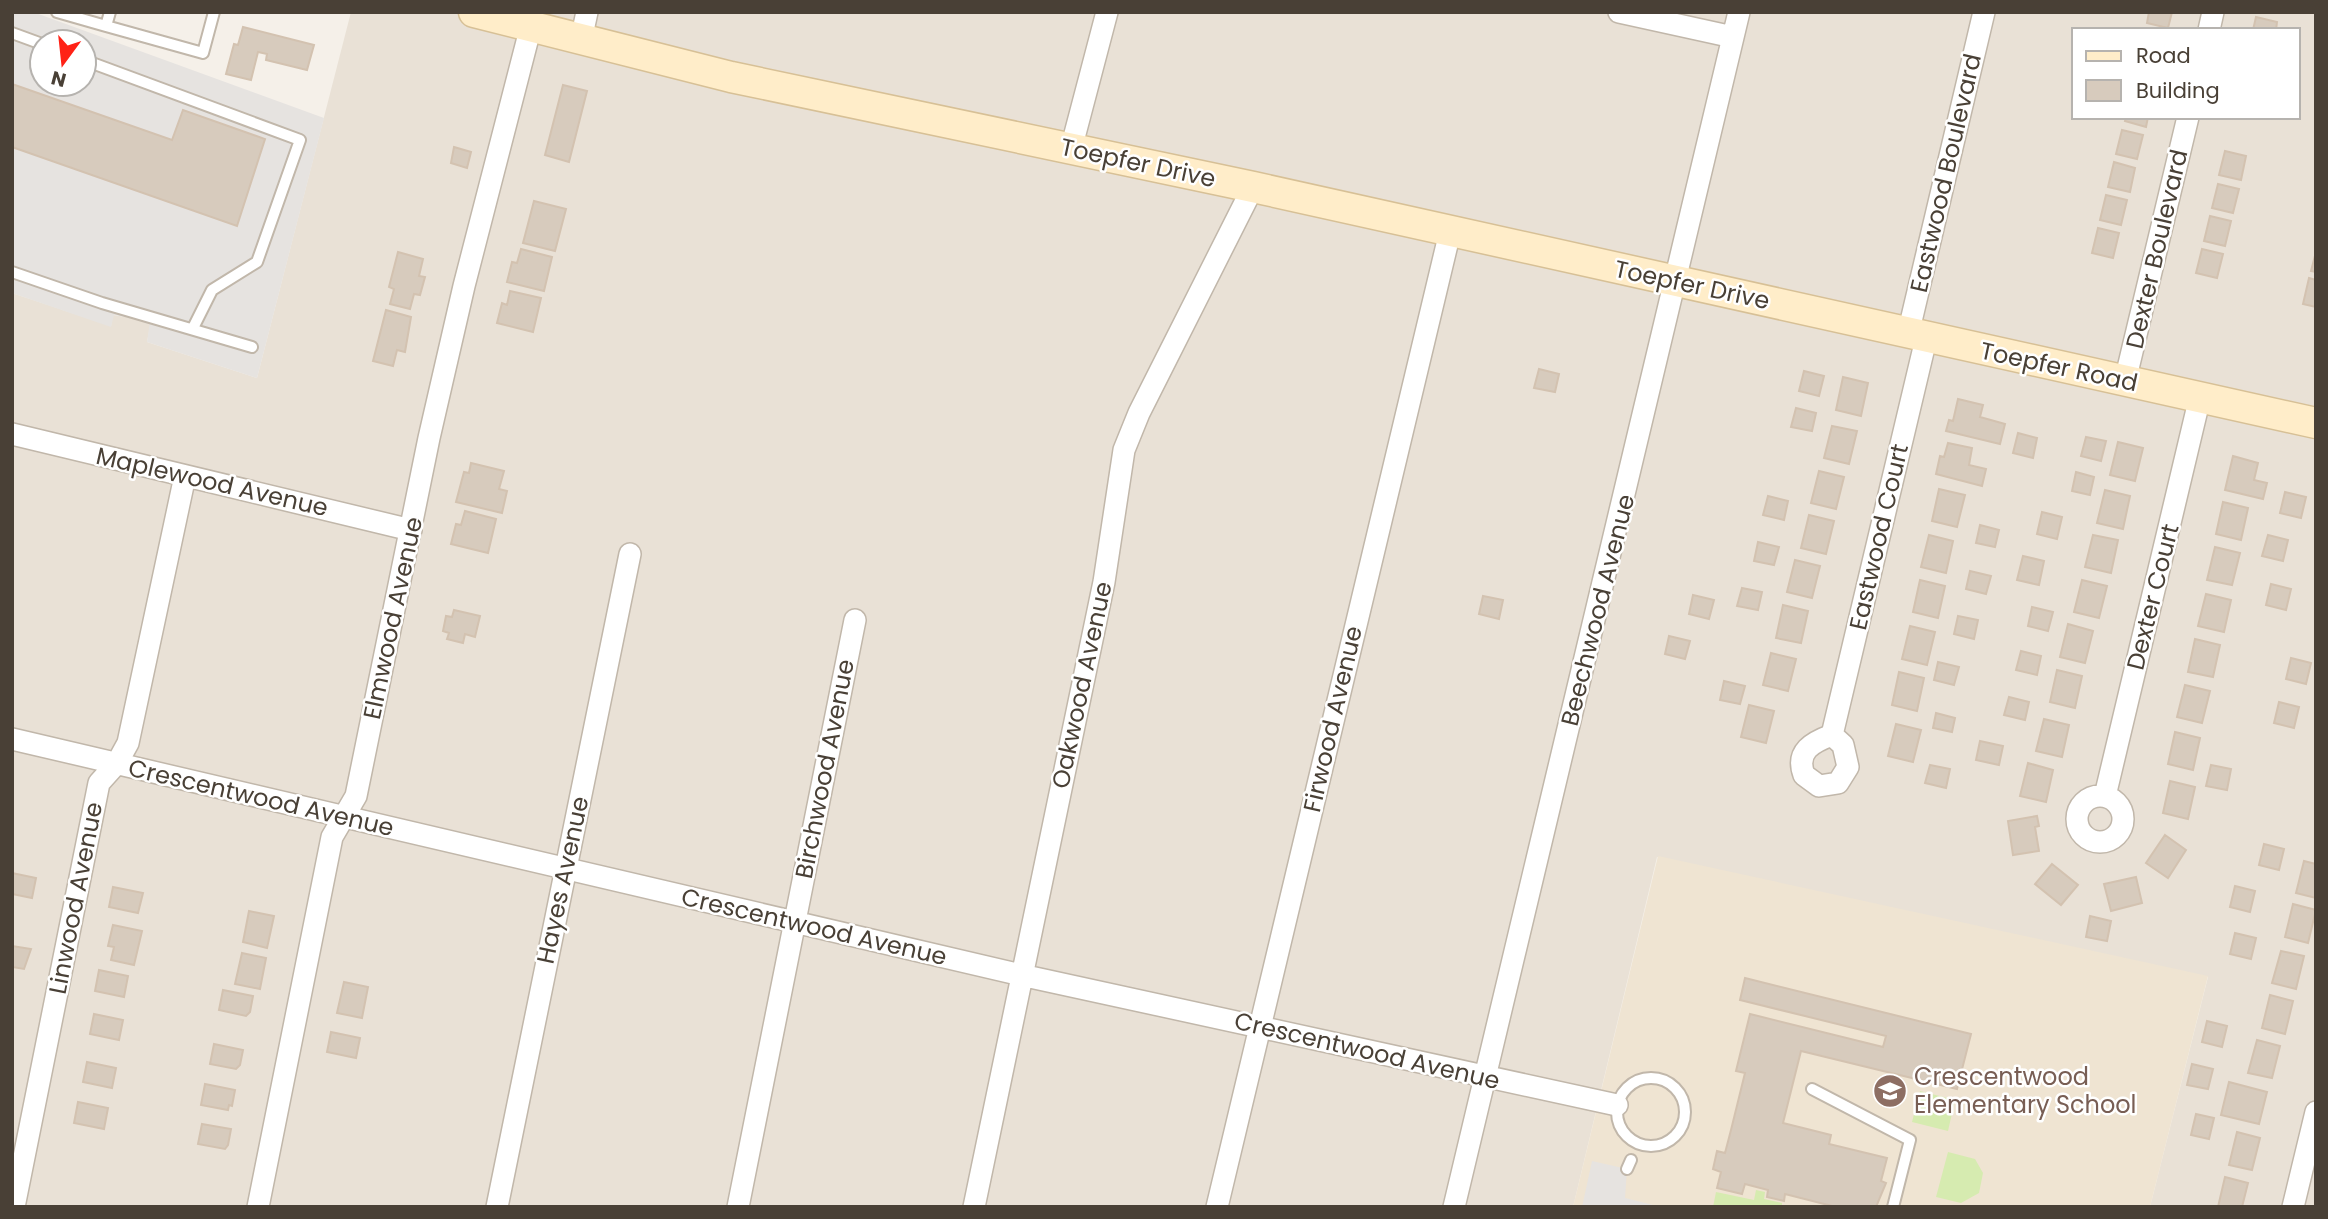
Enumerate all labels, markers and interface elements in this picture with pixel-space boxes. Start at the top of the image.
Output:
north arrow [28,28,98,98]
legend [2072,28,2300,119]
text: Road [2136,41,2191,70]
street label: Eastwood Boulevard [1902,50,1989,295]
text: N [48,64,69,94]
text: Building [2136,76,2220,105]
street label: Toepfer Drive [1058,130,1219,195]
street label: Dexter Boulevard [2118,146,2195,352]
street label: Toepfer Drive [1612,252,1773,317]
street label: Toepfer Road [1977,334,2141,399]
street label: Maplewood Avenue [93,439,331,524]
street label: Eastwood Court [1841,441,1916,633]
street label: Beechwood Avenue [1553,491,1642,729]
street label: Elmwood Avenue [355,514,430,722]
street label: Dexter Court [2118,520,2187,673]
street label: Oakwood Avenue [1043,578,1120,791]
street label: Firwood Avenue [1295,623,1370,815]
street label: Birchwood Avenue [787,656,862,881]
street label: Crescentwood Avenue [125,751,397,844]
street label: Hayes Avenue [529,793,596,967]
street label: Linwood Avenue [41,799,110,997]
street label: Crescentwood Avenue [678,880,950,973]
street label: Crescentwood Avenue [1231,1004,1503,1097]
place label: Crescentwood Elementary School [1914,1060,2137,1121]
school or university icon: Crescentwood Elementary School [1871,1072,1909,1110]

